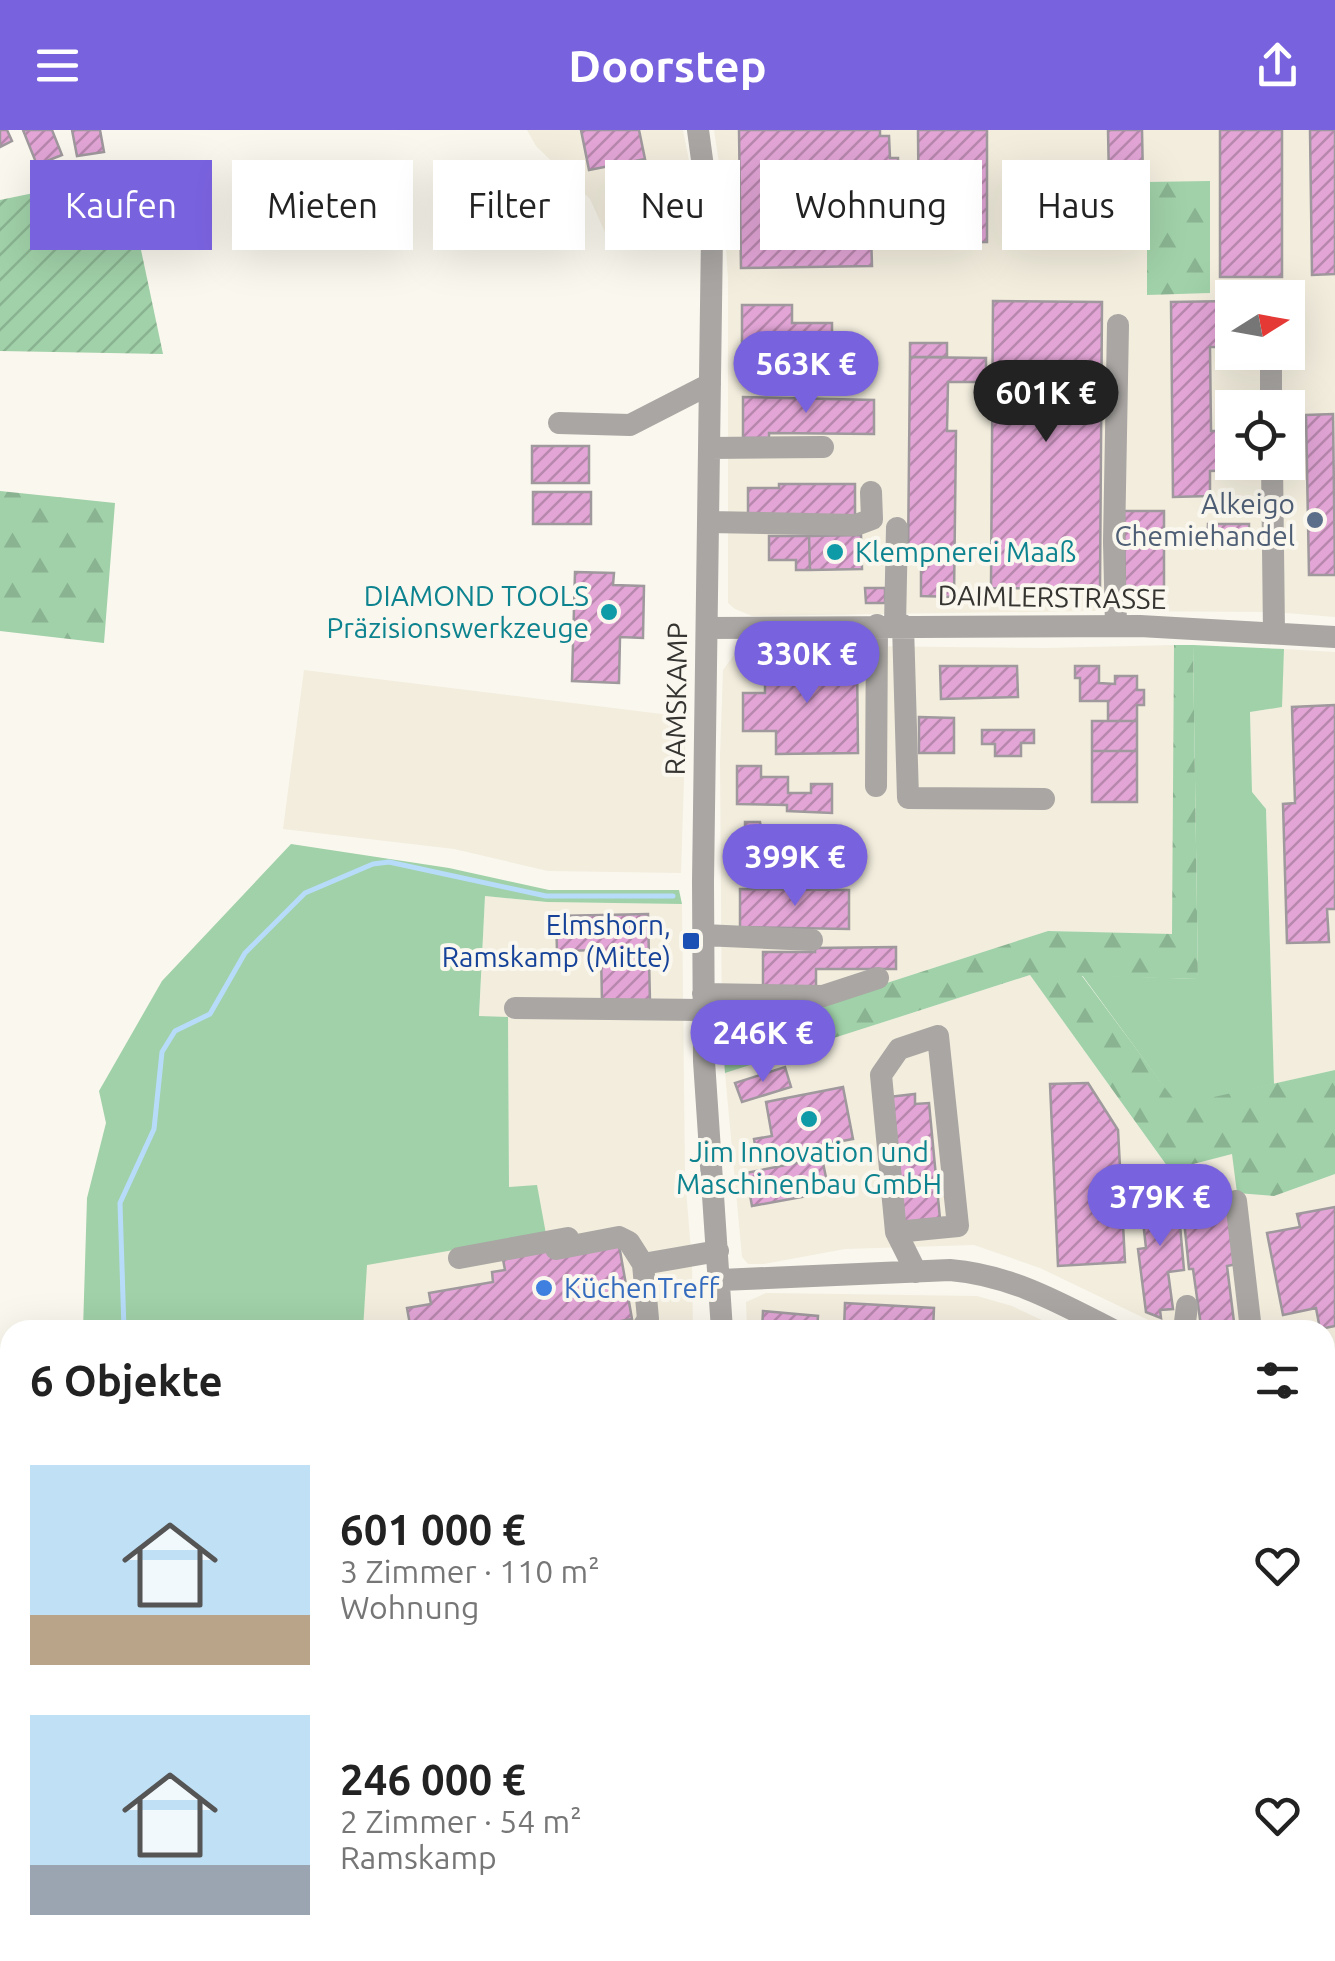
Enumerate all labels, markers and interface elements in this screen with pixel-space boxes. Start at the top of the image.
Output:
icon: menu [30,38,85,93]
icon: share [1250,38,1305,93]
text: Doorstep [568,40,767,91]
chip: Kaufen [30,160,212,250]
chip: Mieten [232,160,413,250]
chip: Filter [433,160,585,250]
chip: Neu [605,160,740,250]
chip: Wohnung [760,160,982,250]
chip: Haus [1002,160,1150,250]
north arrow [1215,280,1305,370]
map controls [1215,280,1305,480]
pin: 563K € [725,331,887,416]
text: 563K € [755,345,857,381]
pin: 601K € [965,360,1127,445]
text: 601K € [995,374,1097,410]
button: locate [1215,390,1305,480]
place label: Alkeigo Chemiehandel [1114,488,1295,551]
marker: Alkeigo Chemiehandel [1304,509,1326,531]
place label: Klempnerei Maaß [855,536,1076,567]
marker: Klempnerei Maaß [824,541,846,563]
street label: DAIMLERSTRASSE [937,579,1167,614]
place label: DIAMOND TOOLS Präzisionswerkzeuge [327,580,589,643]
marker: DIAMOND TOOLS Präzisionswerkzeuge [598,601,620,623]
pin: 330K € [726,621,888,706]
street label: RAMSKAMP [659,622,692,776]
text: 330K € [756,635,858,671]
pin: 399K € [714,824,876,909]
text: 399K € [744,838,846,874]
place label: Elmshorn, Ramskamp (Mitte) [442,909,671,973]
marker: Elmshorn, Ramskamp (Mitte) [680,930,702,952]
pin: 246K € [682,1000,844,1085]
text: 246K € [712,1014,814,1050]
marker: Jim Innovation und Maschinenbau GmbH [798,1108,820,1130]
place label: Jim Innovation und Maschinenbau GmbH [676,1136,942,1199]
pin: 379K € [1079,1164,1241,1249]
text: 379K € [1109,1178,1211,1214]
place label: KüchenTreff [564,1272,720,1303]
marker: KüchenTreff [533,1277,555,1299]
icon: filters [1250,1353,1305,1408]
text: 6 Objekte [30,1357,223,1404]
icon: home [110,1505,230,1625]
text: 601 000 € [340,1506,526,1553]
icon: heart [1250,1538,1305,1593]
text: 3 Zimmer · 110 m² [340,1553,600,1589]
text: Wohnung [340,1589,479,1625]
icon: home [110,1755,230,1875]
text: 246 000 € [340,1756,526,1803]
icon: heart [1250,1788,1305,1843]
text: 2 Zimmer · 54 m² [340,1803,582,1839]
text: Ramskamp [340,1839,497,1875]

